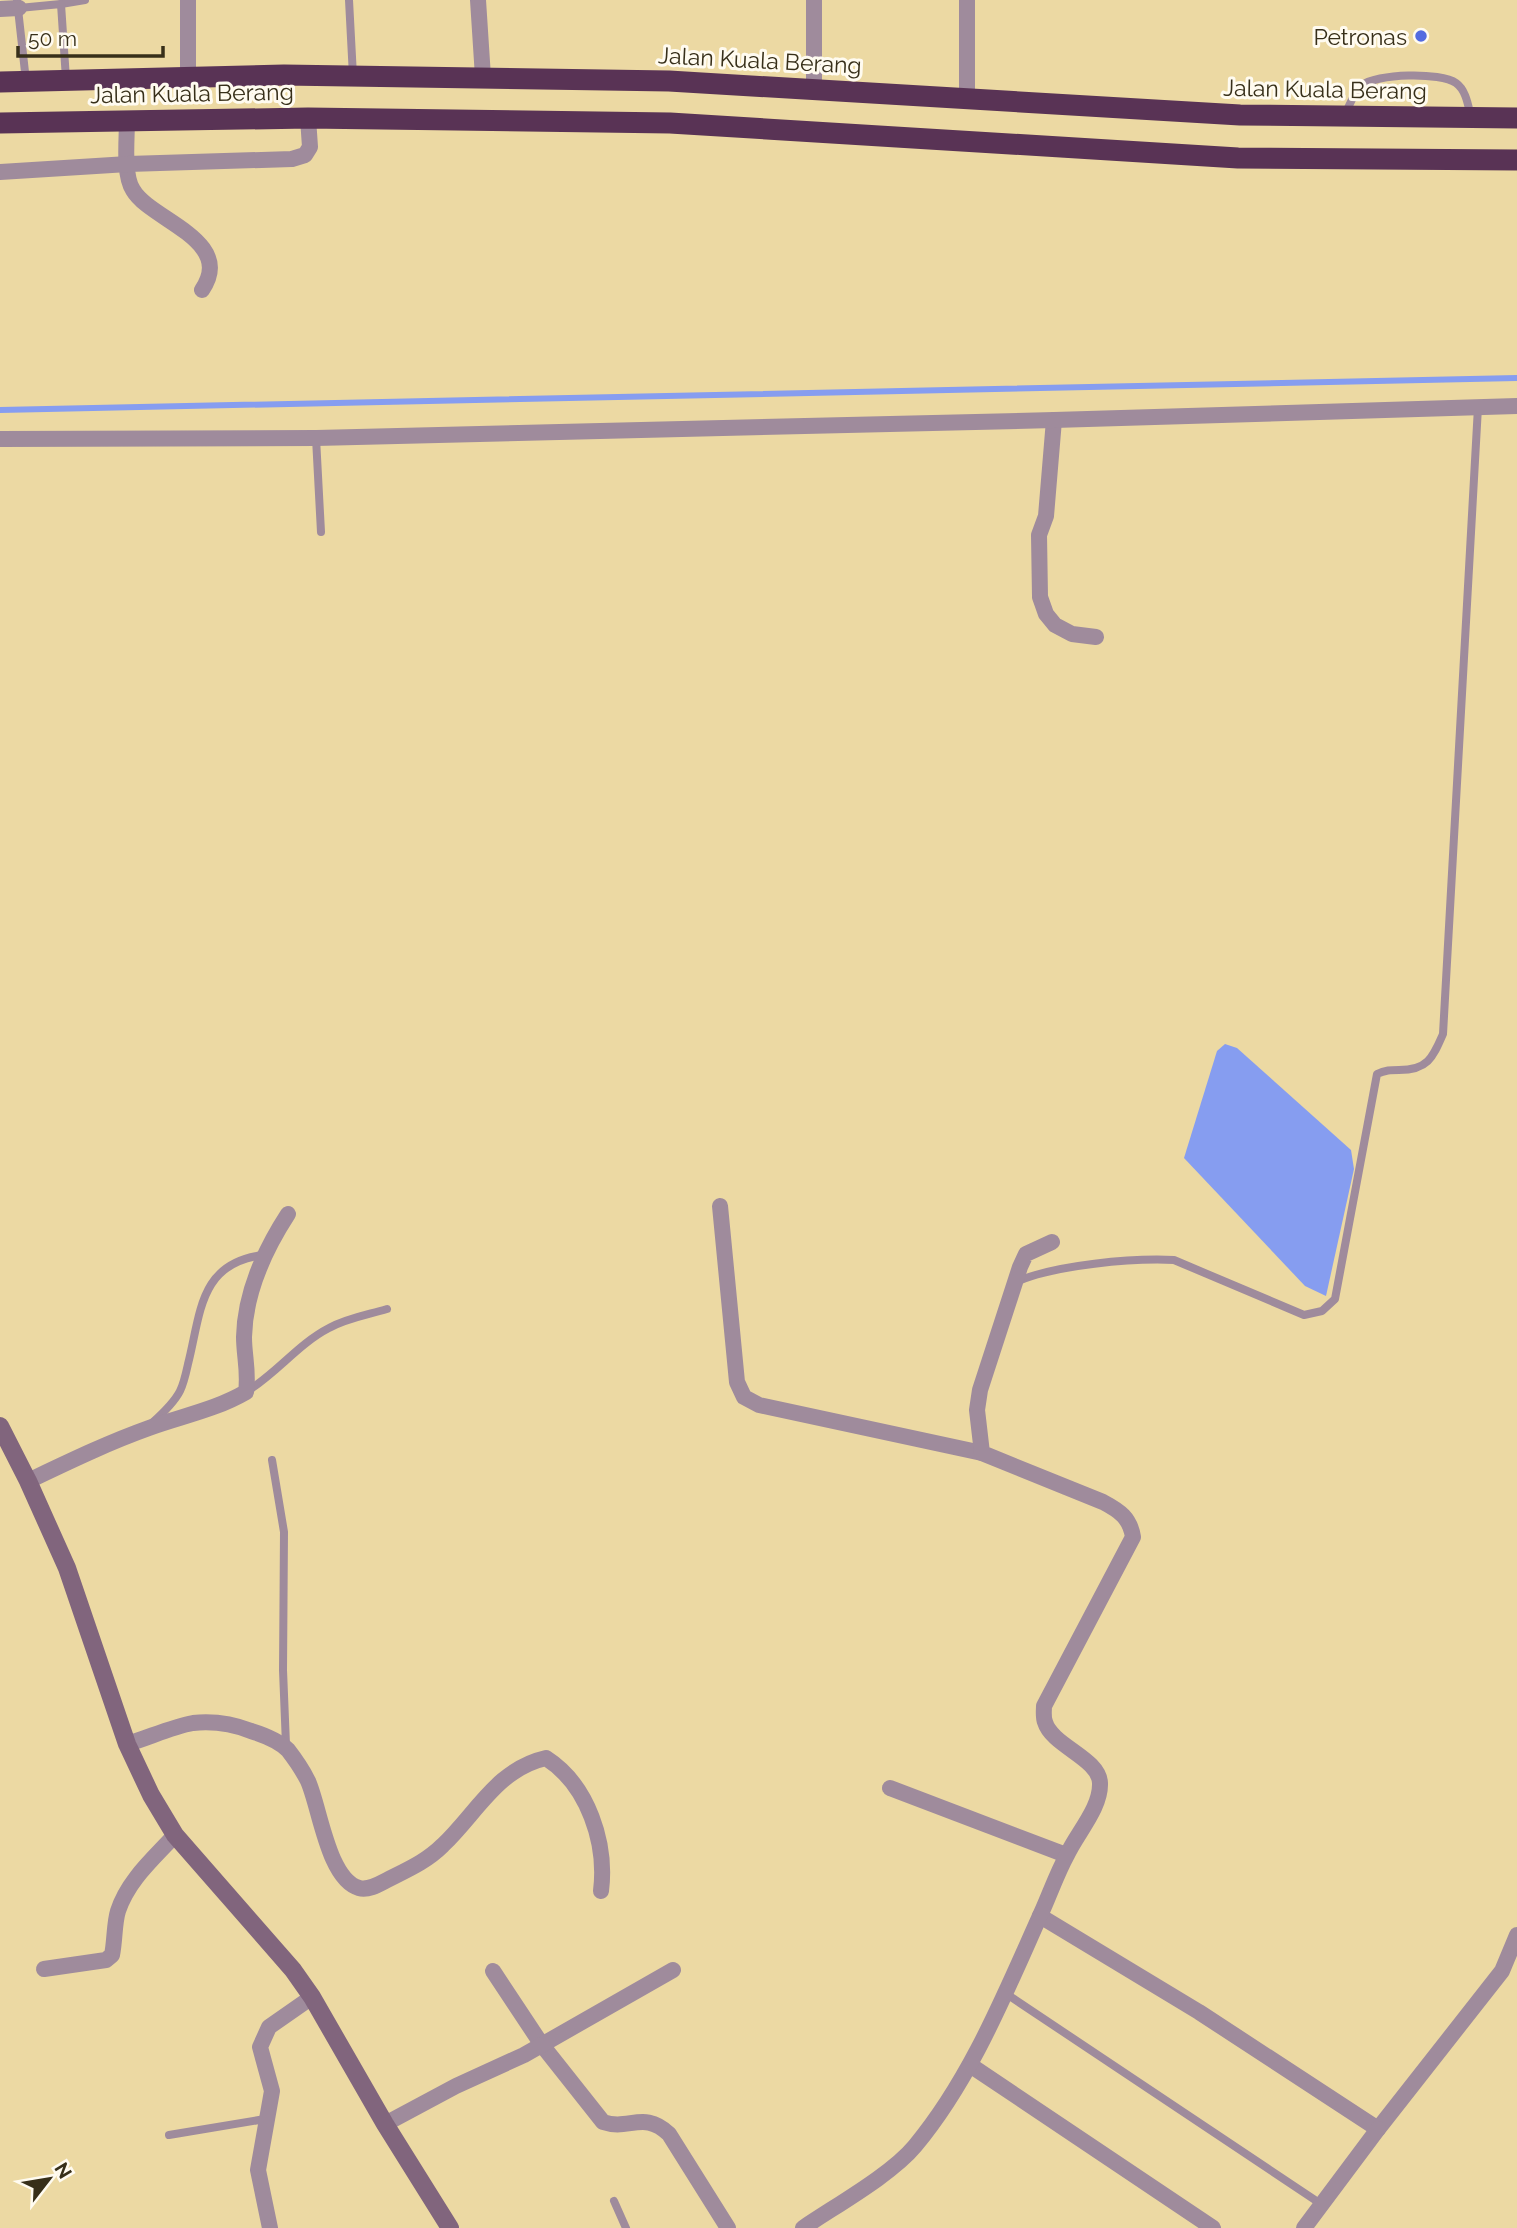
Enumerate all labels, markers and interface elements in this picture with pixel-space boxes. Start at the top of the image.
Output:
scale bar [18,14,163,58]
place label: Petronas [1313,23,1407,50]
text: 50 m [28,26,77,51]
marker: Petronas [1413,28,1429,44]
street label: Jalan Kuala Berang [658,41,862,79]
street label: Jalan Kuala Berang [1223,74,1427,104]
street label: Jalan Kuala Berang [90,78,294,108]
north arrow [14,2144,84,2214]
text: N [50,2158,77,2182]

